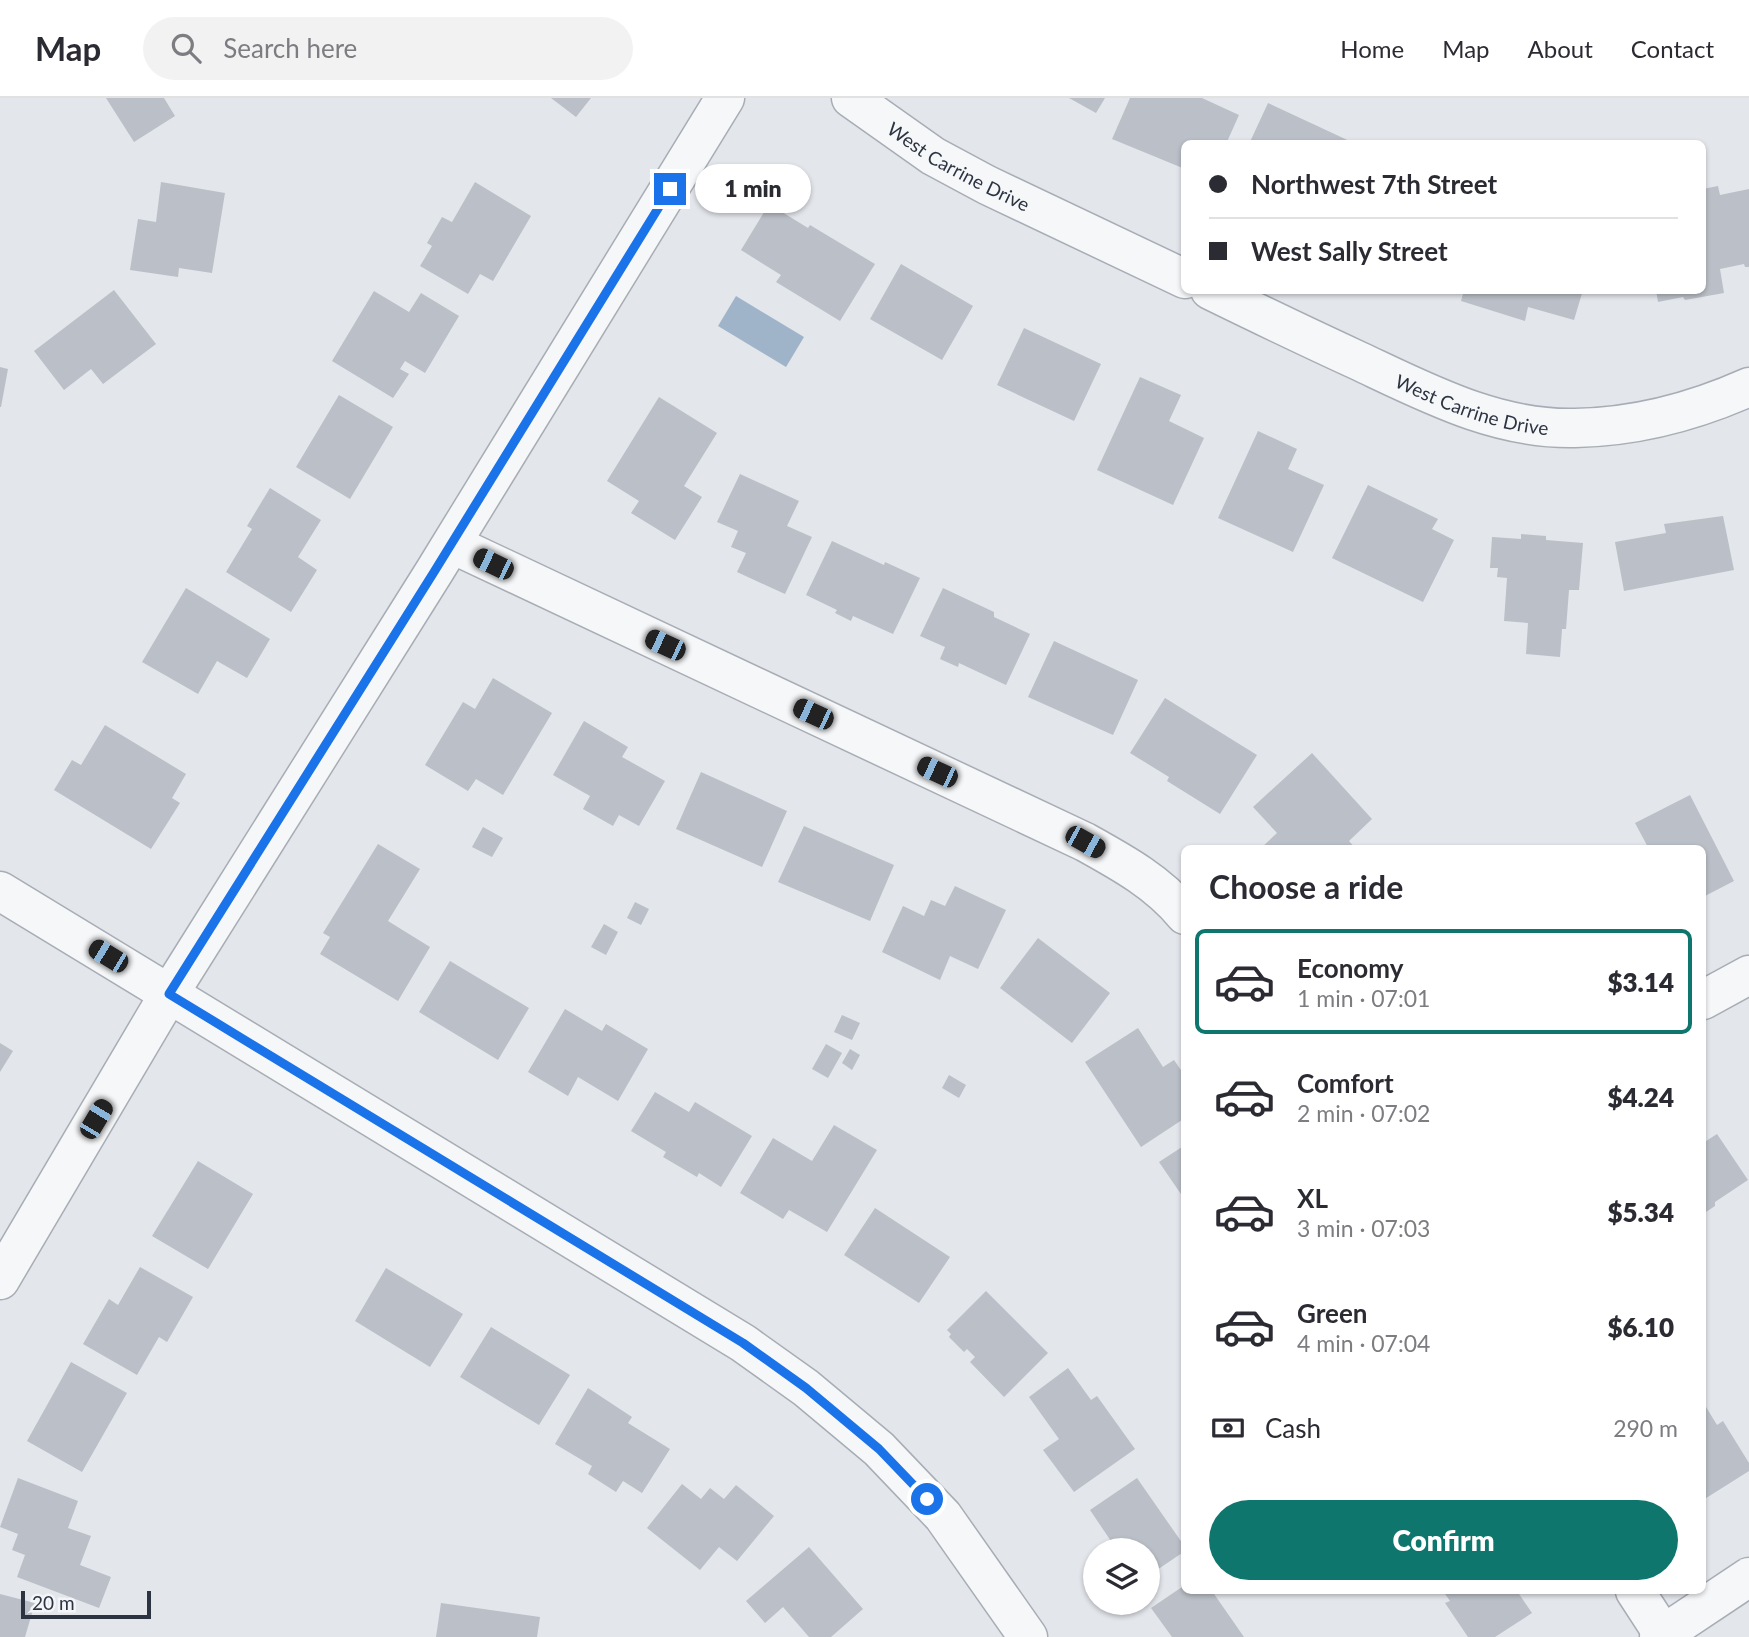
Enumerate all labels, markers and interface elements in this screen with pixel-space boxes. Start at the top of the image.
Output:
search box [143,17,633,80]
text: Map [35,28,101,68]
icon: search [167,29,205,67]
text: Search here [223,32,357,64]
text: Home [1340,34,1404,63]
text: Map [1442,34,1490,63]
text: About [1528,34,1593,63]
text: Contact [1631,34,1714,63]
street label: West Carrine Drive [884,116,1034,215]
callout: 1 min [694,164,810,214]
text: Northwest 7th Street [1251,168,1497,200]
route end [654,173,686,205]
text: 1 min [724,174,782,202]
text: West Sally Street [1251,235,1448,267]
street label: West Carrine Drive [1392,369,1550,439]
car [470,545,517,583]
car [642,627,689,663]
car [790,696,837,732]
car [914,754,961,790]
car [1062,823,1109,861]
text: Choose a ride [1209,867,1403,906]
car [85,936,132,976]
icon: car [1213,950,1276,1013]
text: Economy [1297,952,1403,984]
text: $3.14 [1607,966,1674,998]
text: 1 min · 07:01 [1297,984,1430,1012]
icon: car [1213,1065,1276,1128]
text: Comfort [1297,1067,1394,1099]
text: $4.24 [1607,1081,1674,1113]
car [77,1096,116,1142]
text: 2 min · 07:02 [1297,1099,1430,1127]
icon: car [1213,1180,1276,1243]
text: XL [1297,1182,1328,1214]
text: $5.34 [1607,1196,1674,1228]
text: 3 min · 07:03 [1297,1214,1430,1242]
icon: car [1213,1295,1276,1358]
text: Green [1297,1297,1367,1329]
text: $6.10 [1607,1311,1674,1343]
text: 4 min · 07:04 [1297,1329,1430,1357]
icon: cash [1209,1409,1247,1447]
text: Cash [1265,1412,1321,1444]
text: 290 m [1613,1414,1678,1442]
route start [911,1483,943,1515]
button: Confirm [1209,1500,1678,1580]
map controls [1083,1538,1160,1615]
button: layers [1083,1538,1160,1615]
scale bar [21,1588,150,1620]
text: 20 m [32,1591,75,1614]

